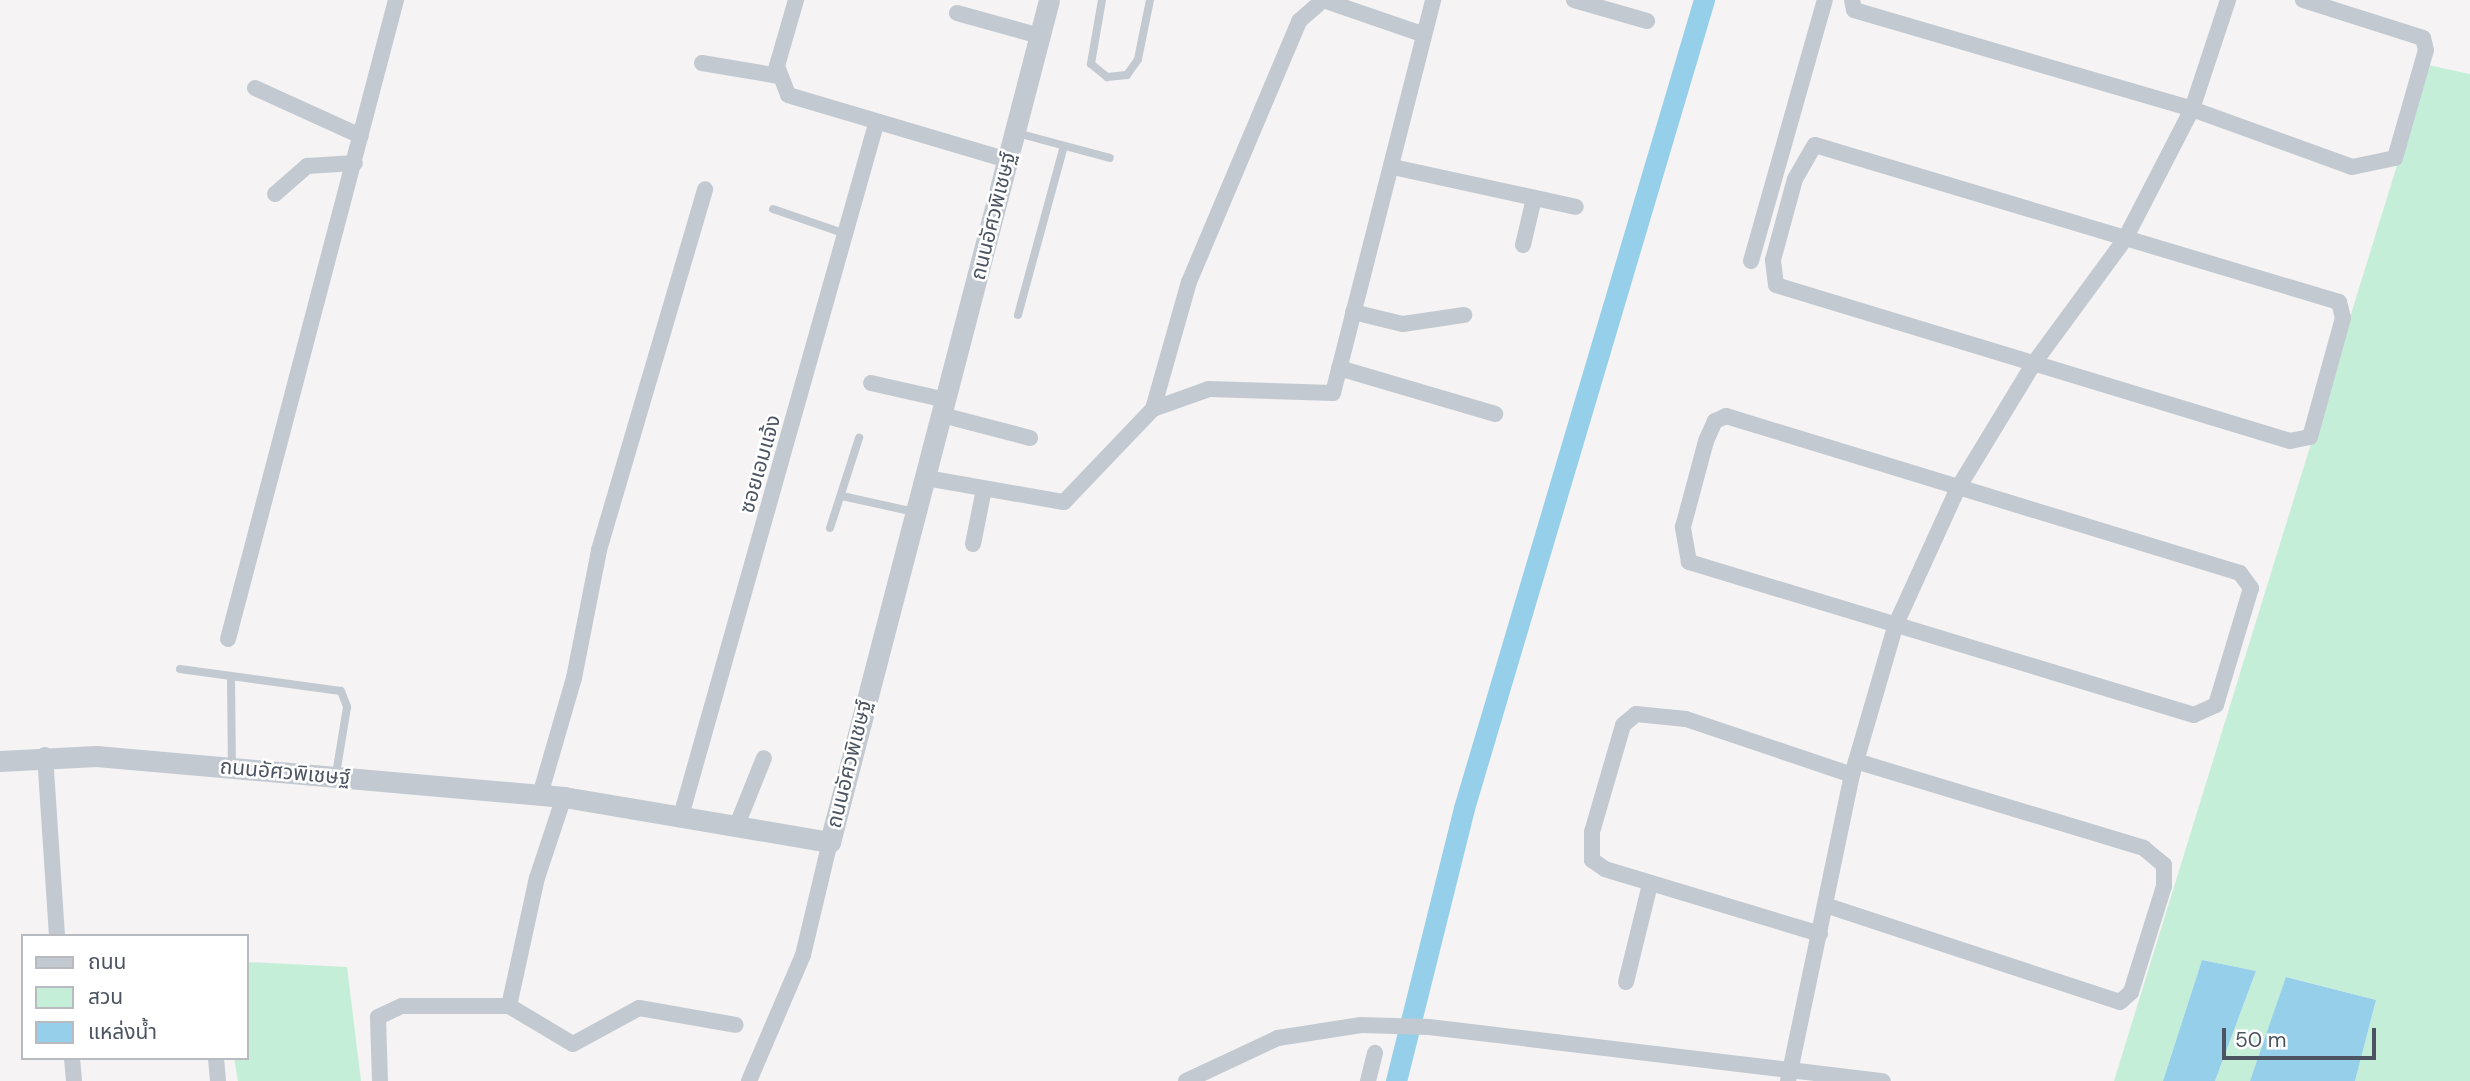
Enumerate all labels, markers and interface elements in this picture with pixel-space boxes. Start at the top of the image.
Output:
street label: ถนนอัศวพิเชษฐ์ [965,149,1021,283]
street label: ซอยเอมแจ้ง [734,412,786,516]
street label: ถนนอัศวพิเชษฐ์ [821,697,877,831]
street label: ถนนอัศวพิเชษฐ์ [219,754,351,790]
legend [21,934,248,1060]
text: ถนน [88,948,126,976]
text: สวน [88,983,123,1011]
scale bar [2225,1014,2379,1058]
text: แหล่งน้ำ [88,1018,157,1046]
text: 50 m [2235,1026,2286,1054]

